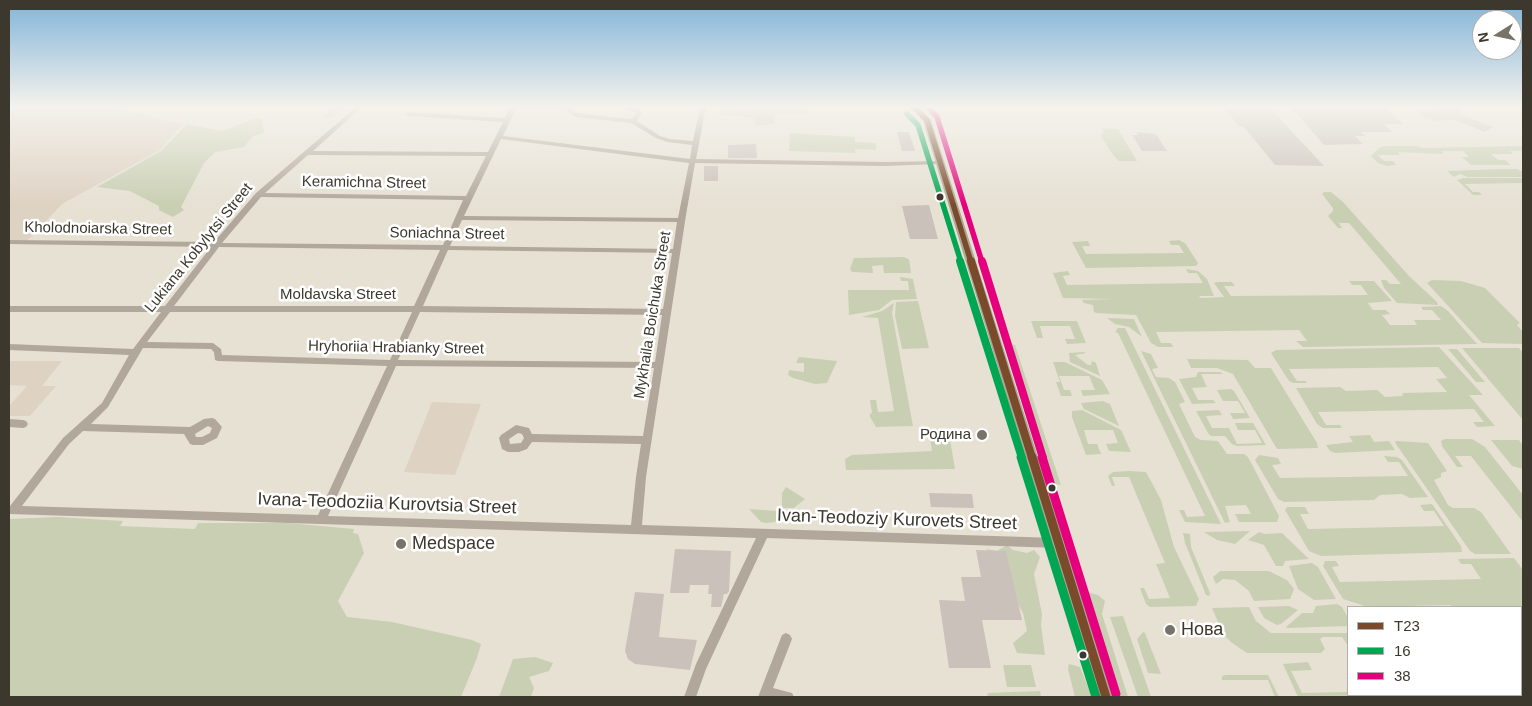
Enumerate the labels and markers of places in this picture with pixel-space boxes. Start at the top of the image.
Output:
unlabelled marker [935,192,945,202]
place label: Родина [920,426,971,444]
marker: Родина [975,428,989,442]
unlabelled marker [1047,483,1057,493]
place label: Medspace [412,533,495,555]
marker: Medspace [394,537,408,551]
place label: Нова [1181,619,1223,641]
marker: Нова [1163,623,1177,637]
unlabelled marker [1078,650,1088,660]

